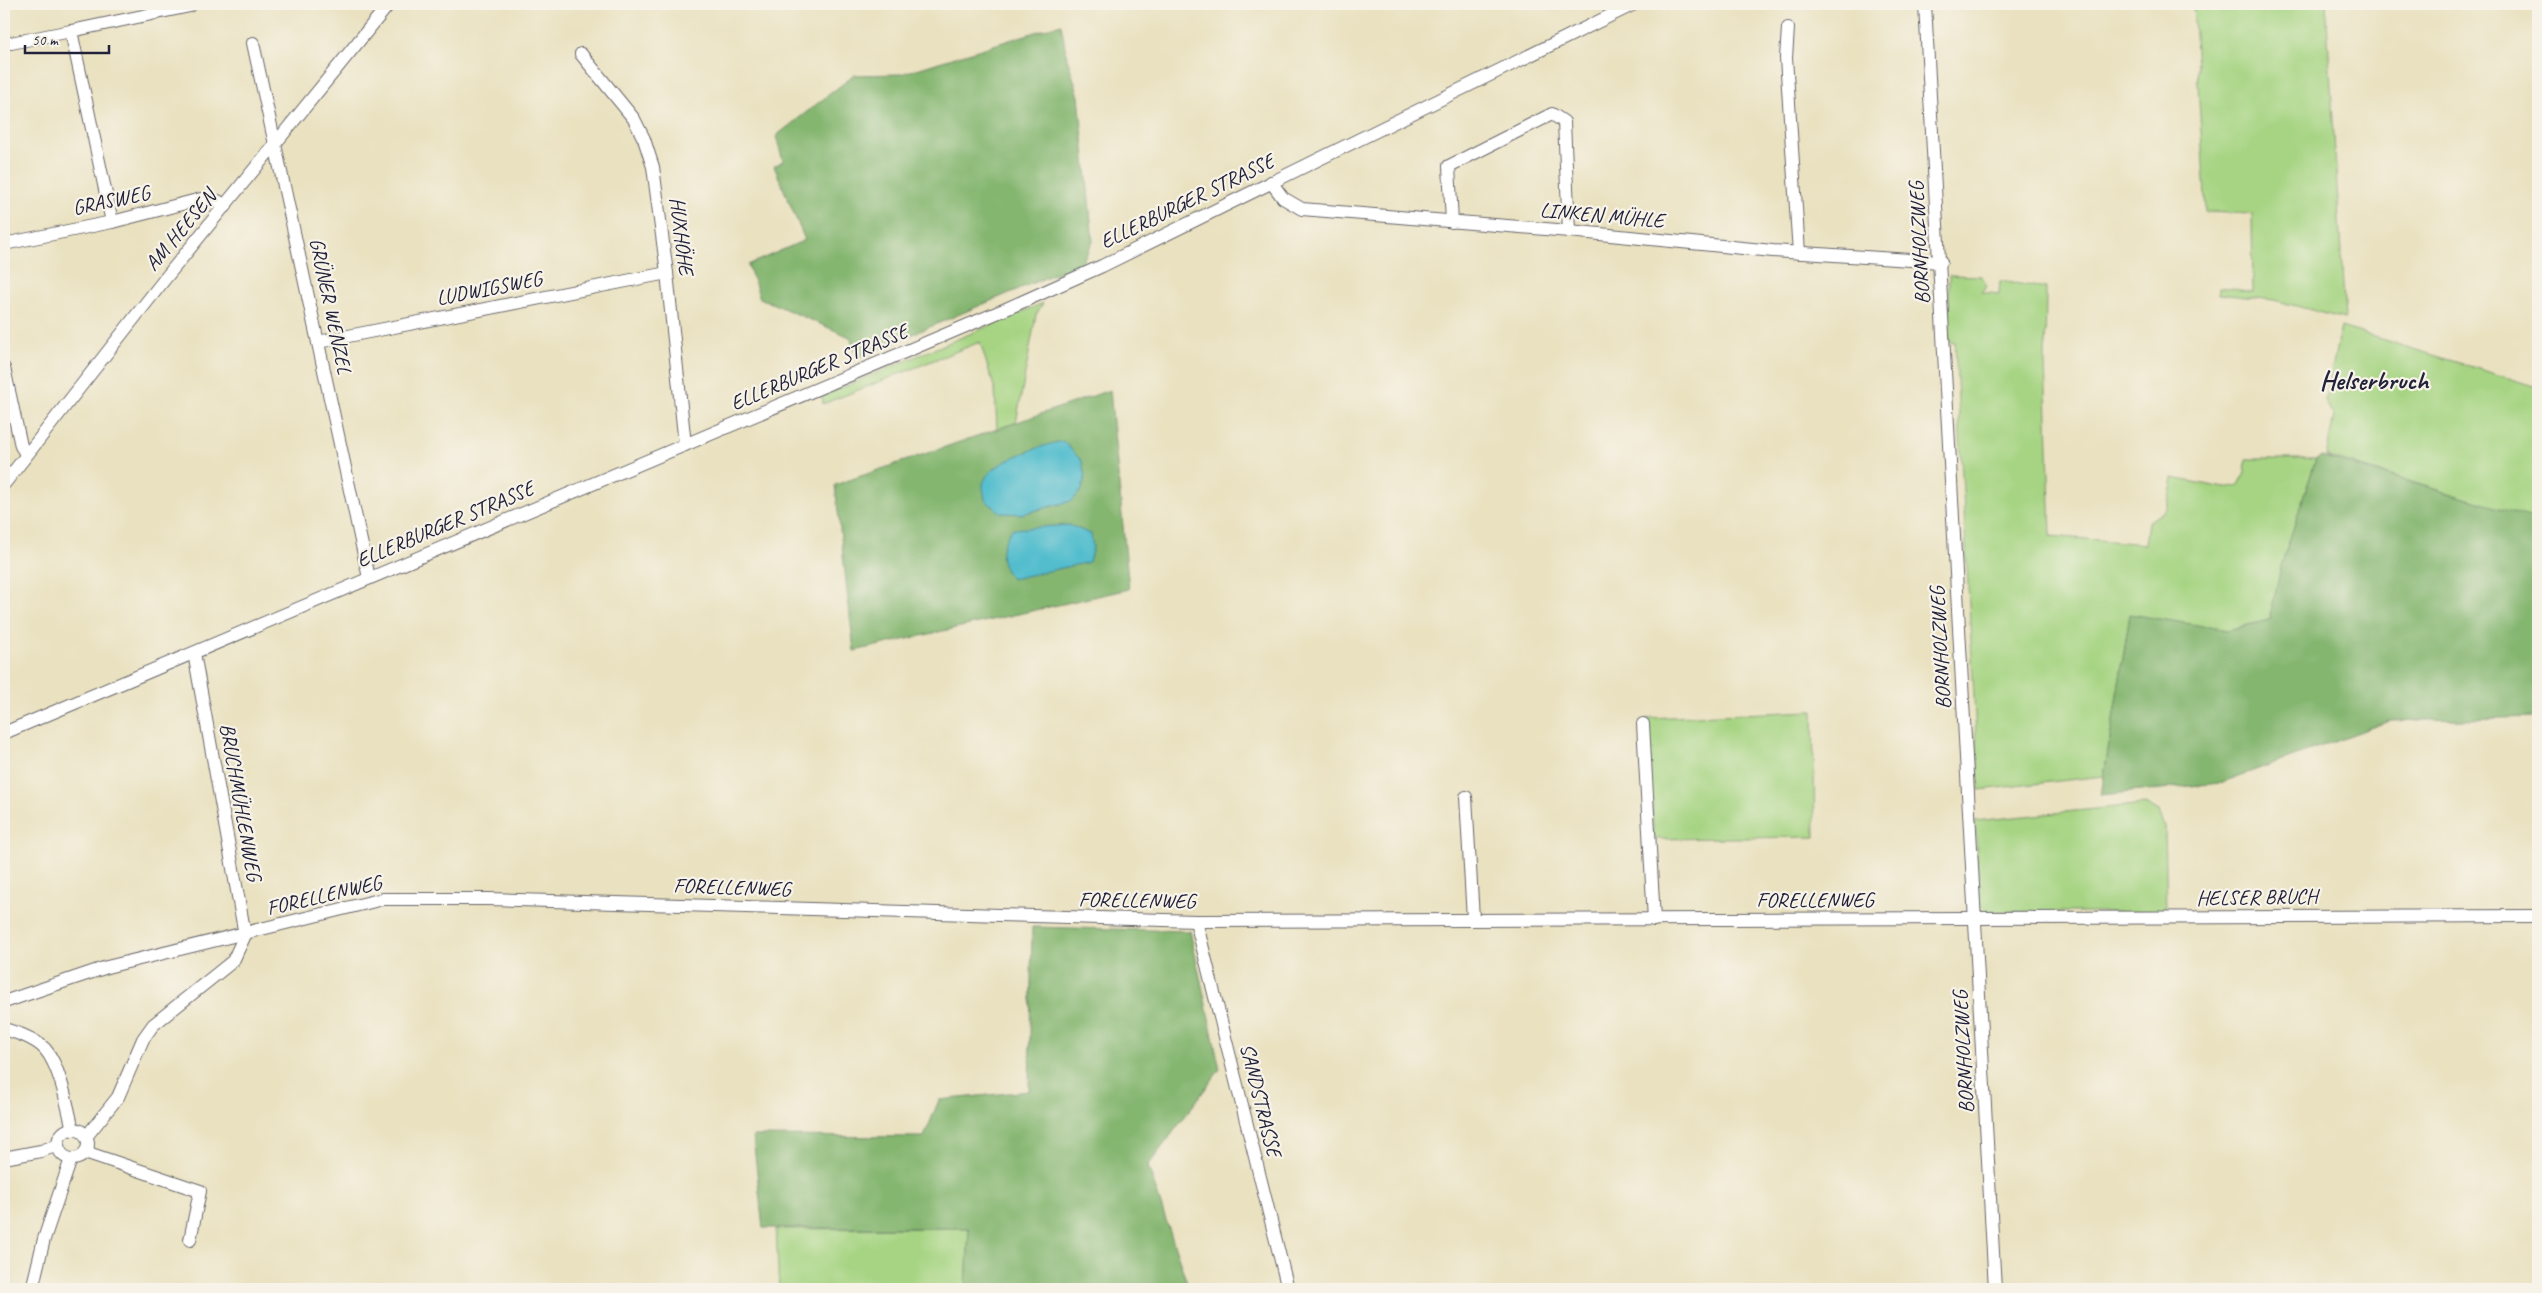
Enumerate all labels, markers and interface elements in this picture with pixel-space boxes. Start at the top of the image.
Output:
scale bar [25,22,109,54]
text: 50 m [32,31,59,50]
street label: ELLERBURGER STRASSE [1096,147,1280,254]
street label: GRASWEG [70,179,154,221]
street label: BORNHOLZWEG [1903,179,1935,305]
street label: AM HEESEN [139,182,224,276]
street label: HUXHÖHE [664,196,700,279]
street label: LINKEN MÜHLE [1539,197,1668,234]
street label: GRÜNER WENZEL [304,236,358,377]
street label: LUDWIGSWEG [434,265,547,311]
street label: ELLERBURGER STRASSE [726,317,914,416]
district label: Helserbruch [2320,364,2430,397]
street label: ELLERBURGER STRASSE [352,474,540,573]
street label: BORNHOLZWEG [1924,584,1956,710]
street label: BRUCHMÜHLENWEG [214,721,268,885]
street label: FORELLENWEG [264,869,387,921]
street label: FORELLENWEG [673,872,794,902]
street label: HELSER BRUCH [2196,883,2321,911]
street label: FORELLENWEG [1078,886,1198,914]
street label: FORELLENWEG [1757,887,1876,913]
street label: BORNHOLZWEG [1947,988,1979,1114]
street label: SANDSTRASSE [1234,1041,1288,1162]

